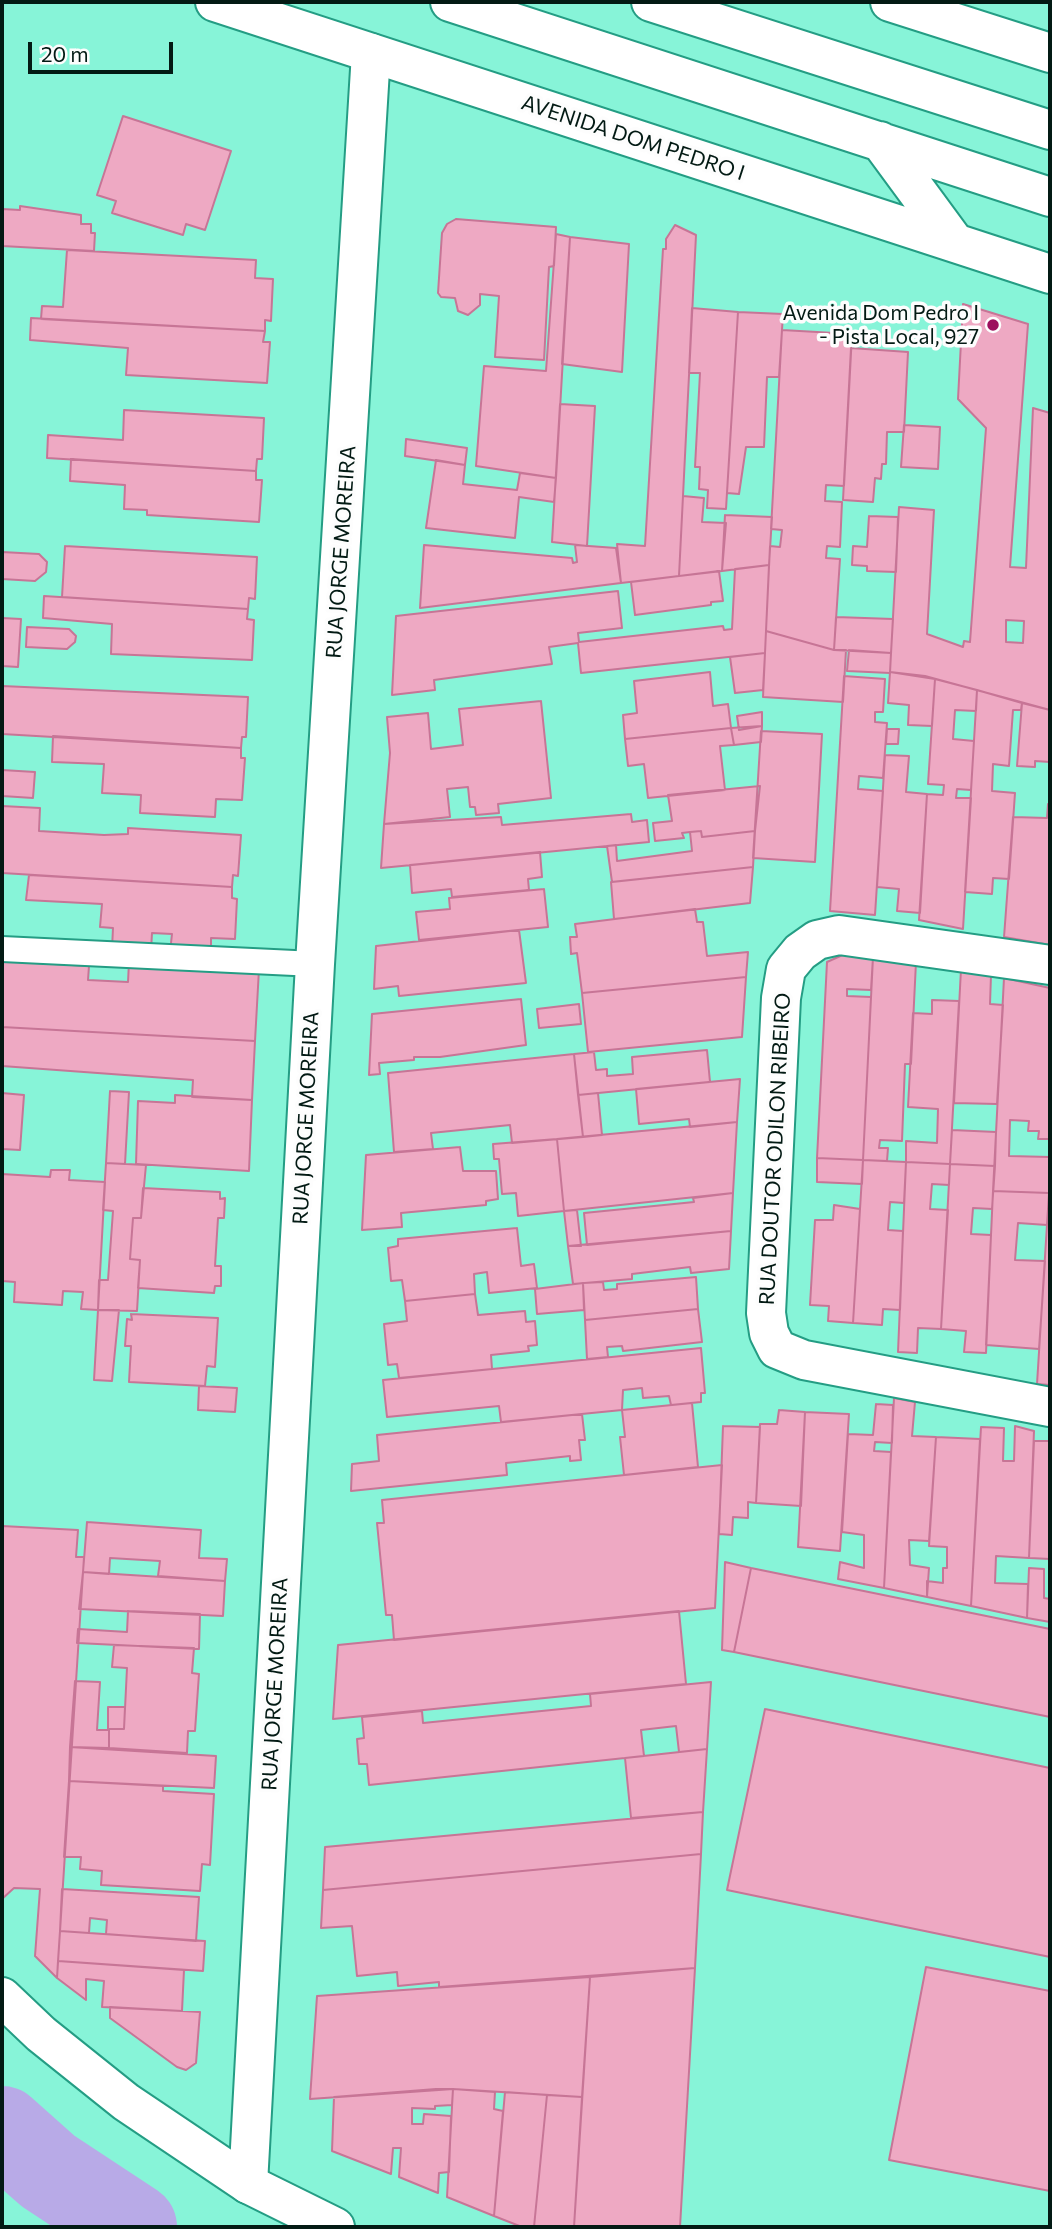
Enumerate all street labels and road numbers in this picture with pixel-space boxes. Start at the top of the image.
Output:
street label: AVENIDA DOM PEDRO I [518,90,748,186]
street label: RUA JORGE MOREIRA [321,445,361,659]
street label: RUA DOUTOR ODILON RIBEIRO [754,992,796,1306]
street label: RUA JORGE MOREIRA [288,1011,324,1225]
street label: RUA JORGE MOREIRA [257,1577,293,1791]

